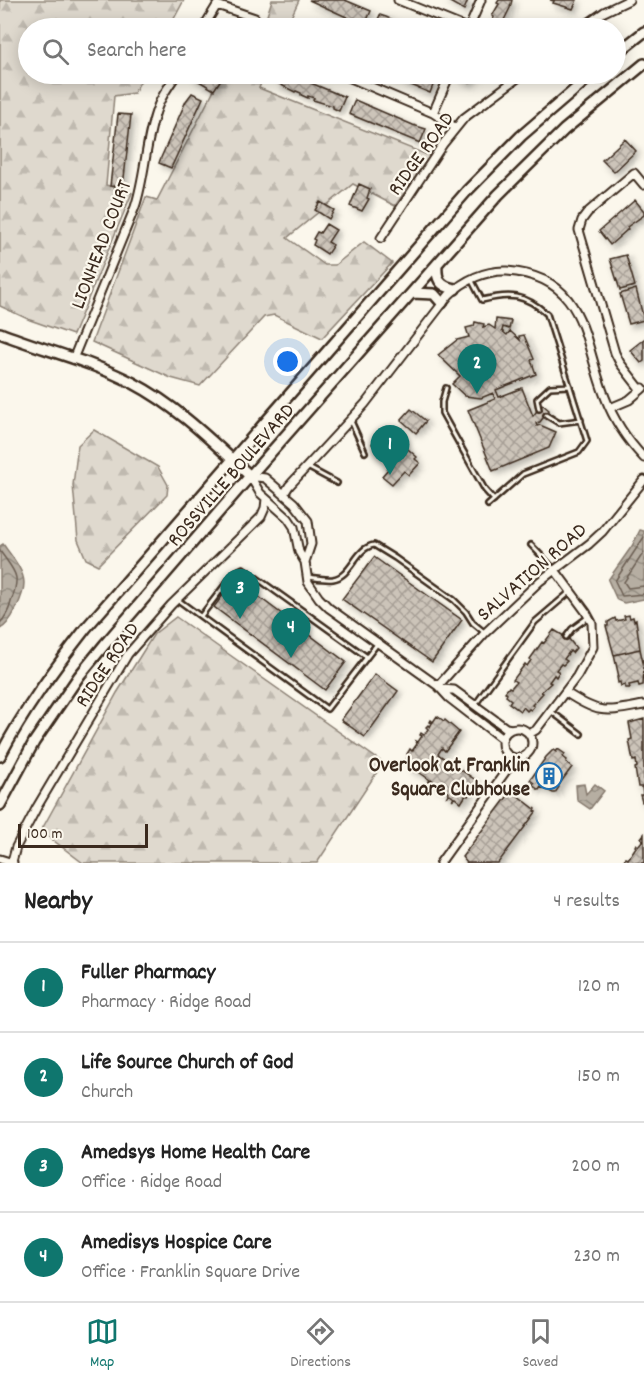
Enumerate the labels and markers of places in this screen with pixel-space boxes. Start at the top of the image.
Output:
pin: 2 [458,344,496,394]
pin: 1 [370,426,410,475]
pin: 3 [220,570,260,619]
pin: 4 [272,608,310,658]
place label: Overlook at Franklin Square Clubhouse [369,752,530,806]
building icon: Overlook at Franklin Square Clubhouse [534,761,564,791]

